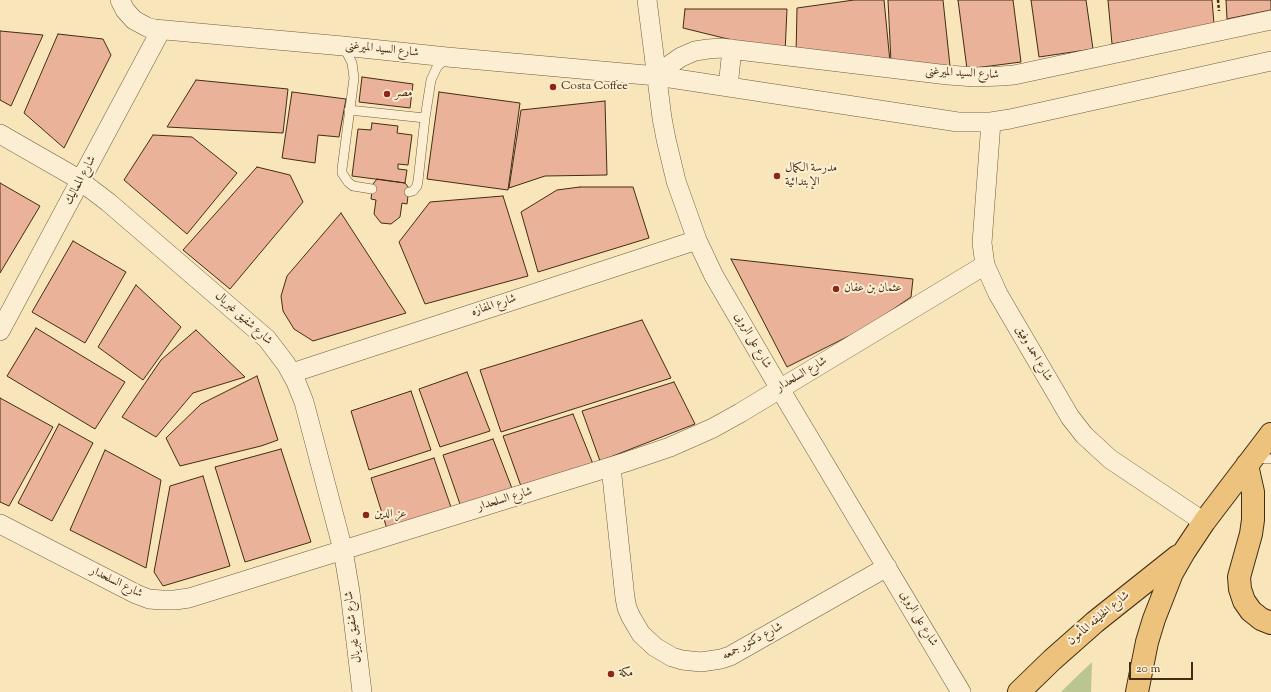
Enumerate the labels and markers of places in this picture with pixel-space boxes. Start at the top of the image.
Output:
place label: Costa Coffee [561,80,628,94]
marker: Costa Coffee [548,82,558,92]
place label: مصر [395,87,412,101]
marker: مصر [382,89,392,99]
place label: مدرسة الكمال الإبتدائية [785,162,837,190]
marker: مدرسة الكمال الإبتدائية [772,171,782,181]
place label: عثمان بن عفان [844,282,902,296]
marker: عثمان بن عفان [831,284,841,294]
place label: عز الدين [374,508,407,522]
marker: عز الدين [361,510,371,520]
place label: مكة [619,667,633,681]
marker: مكة [606,669,616,679]

